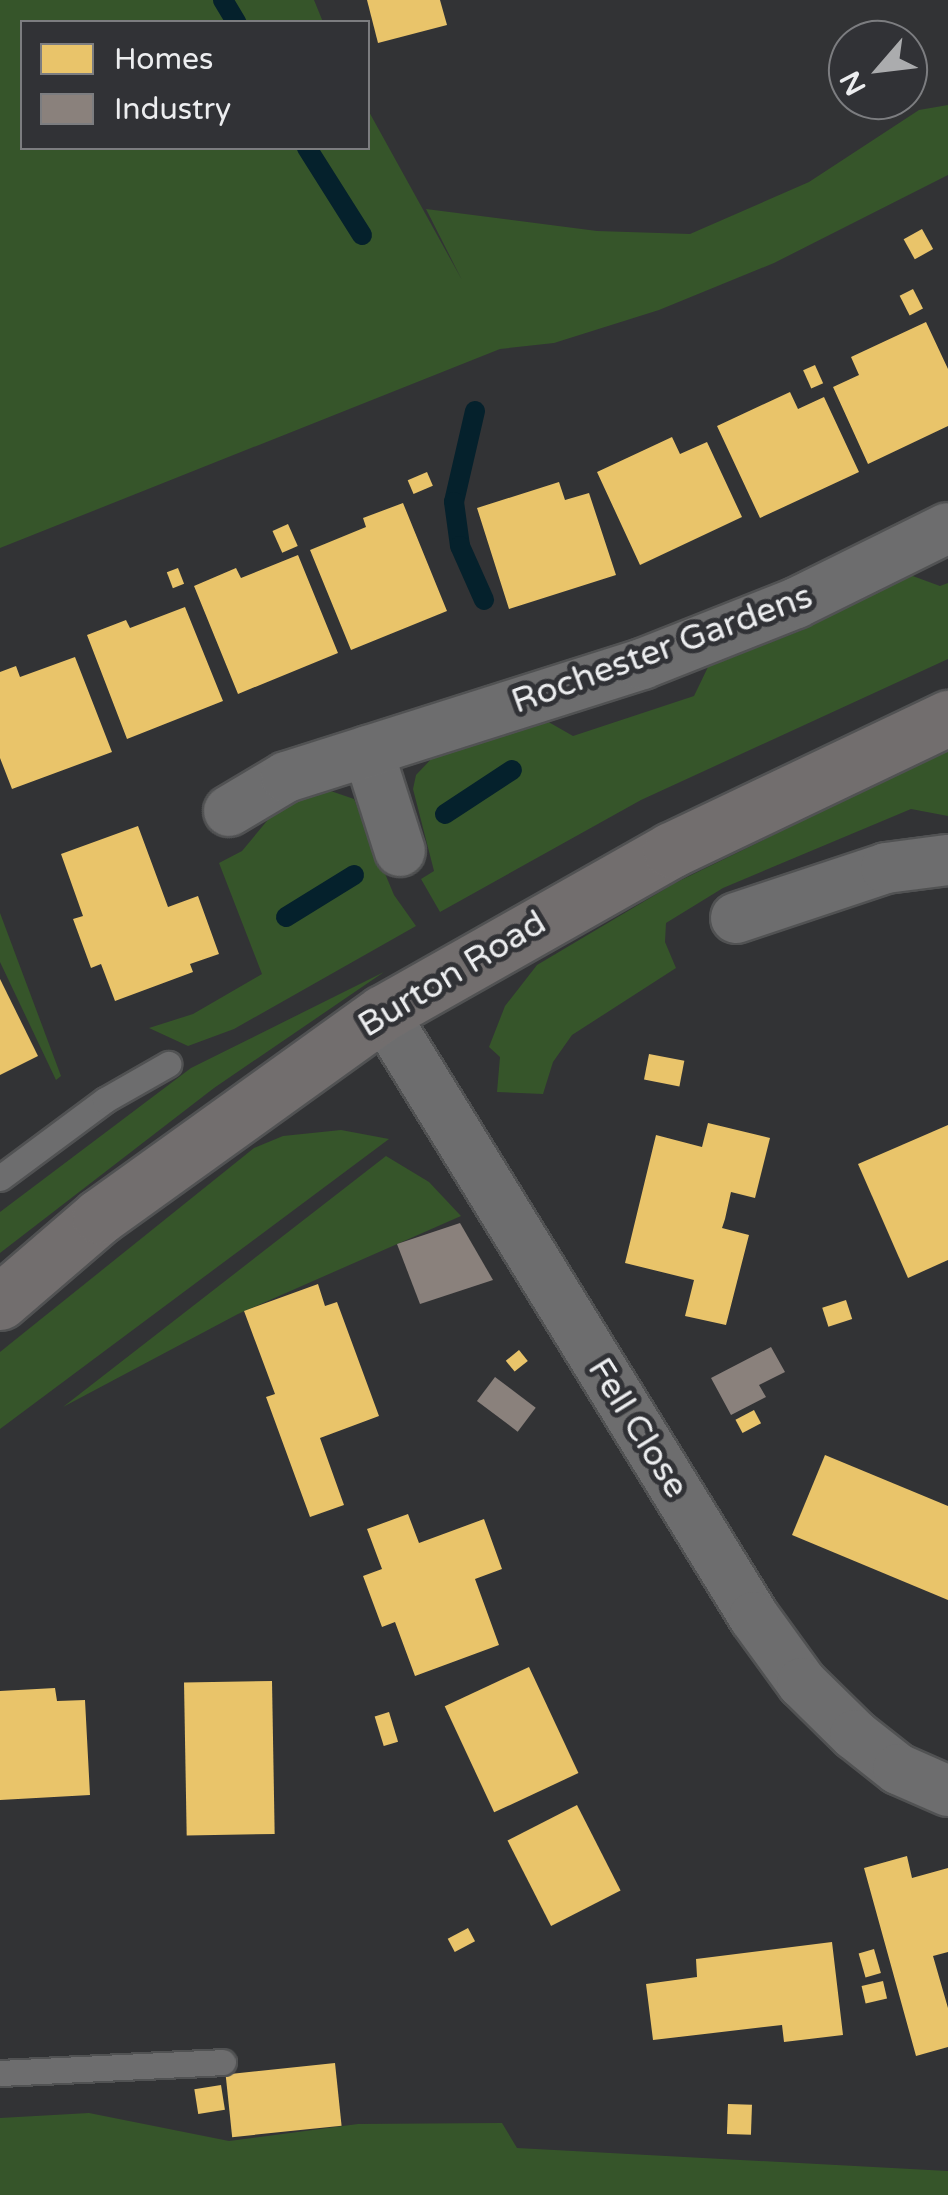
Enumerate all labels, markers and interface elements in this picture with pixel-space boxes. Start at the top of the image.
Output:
legend [20,20,370,150]
north arrow [828,20,928,120]
text: Homes [114,41,213,78]
text: N [833,65,874,101]
text: Industry [114,91,231,128]
street label: Rochester Gardens [506,575,818,723]
street label: Burton Road [351,902,553,1046]
street label: Fell Close [579,1350,697,1506]

